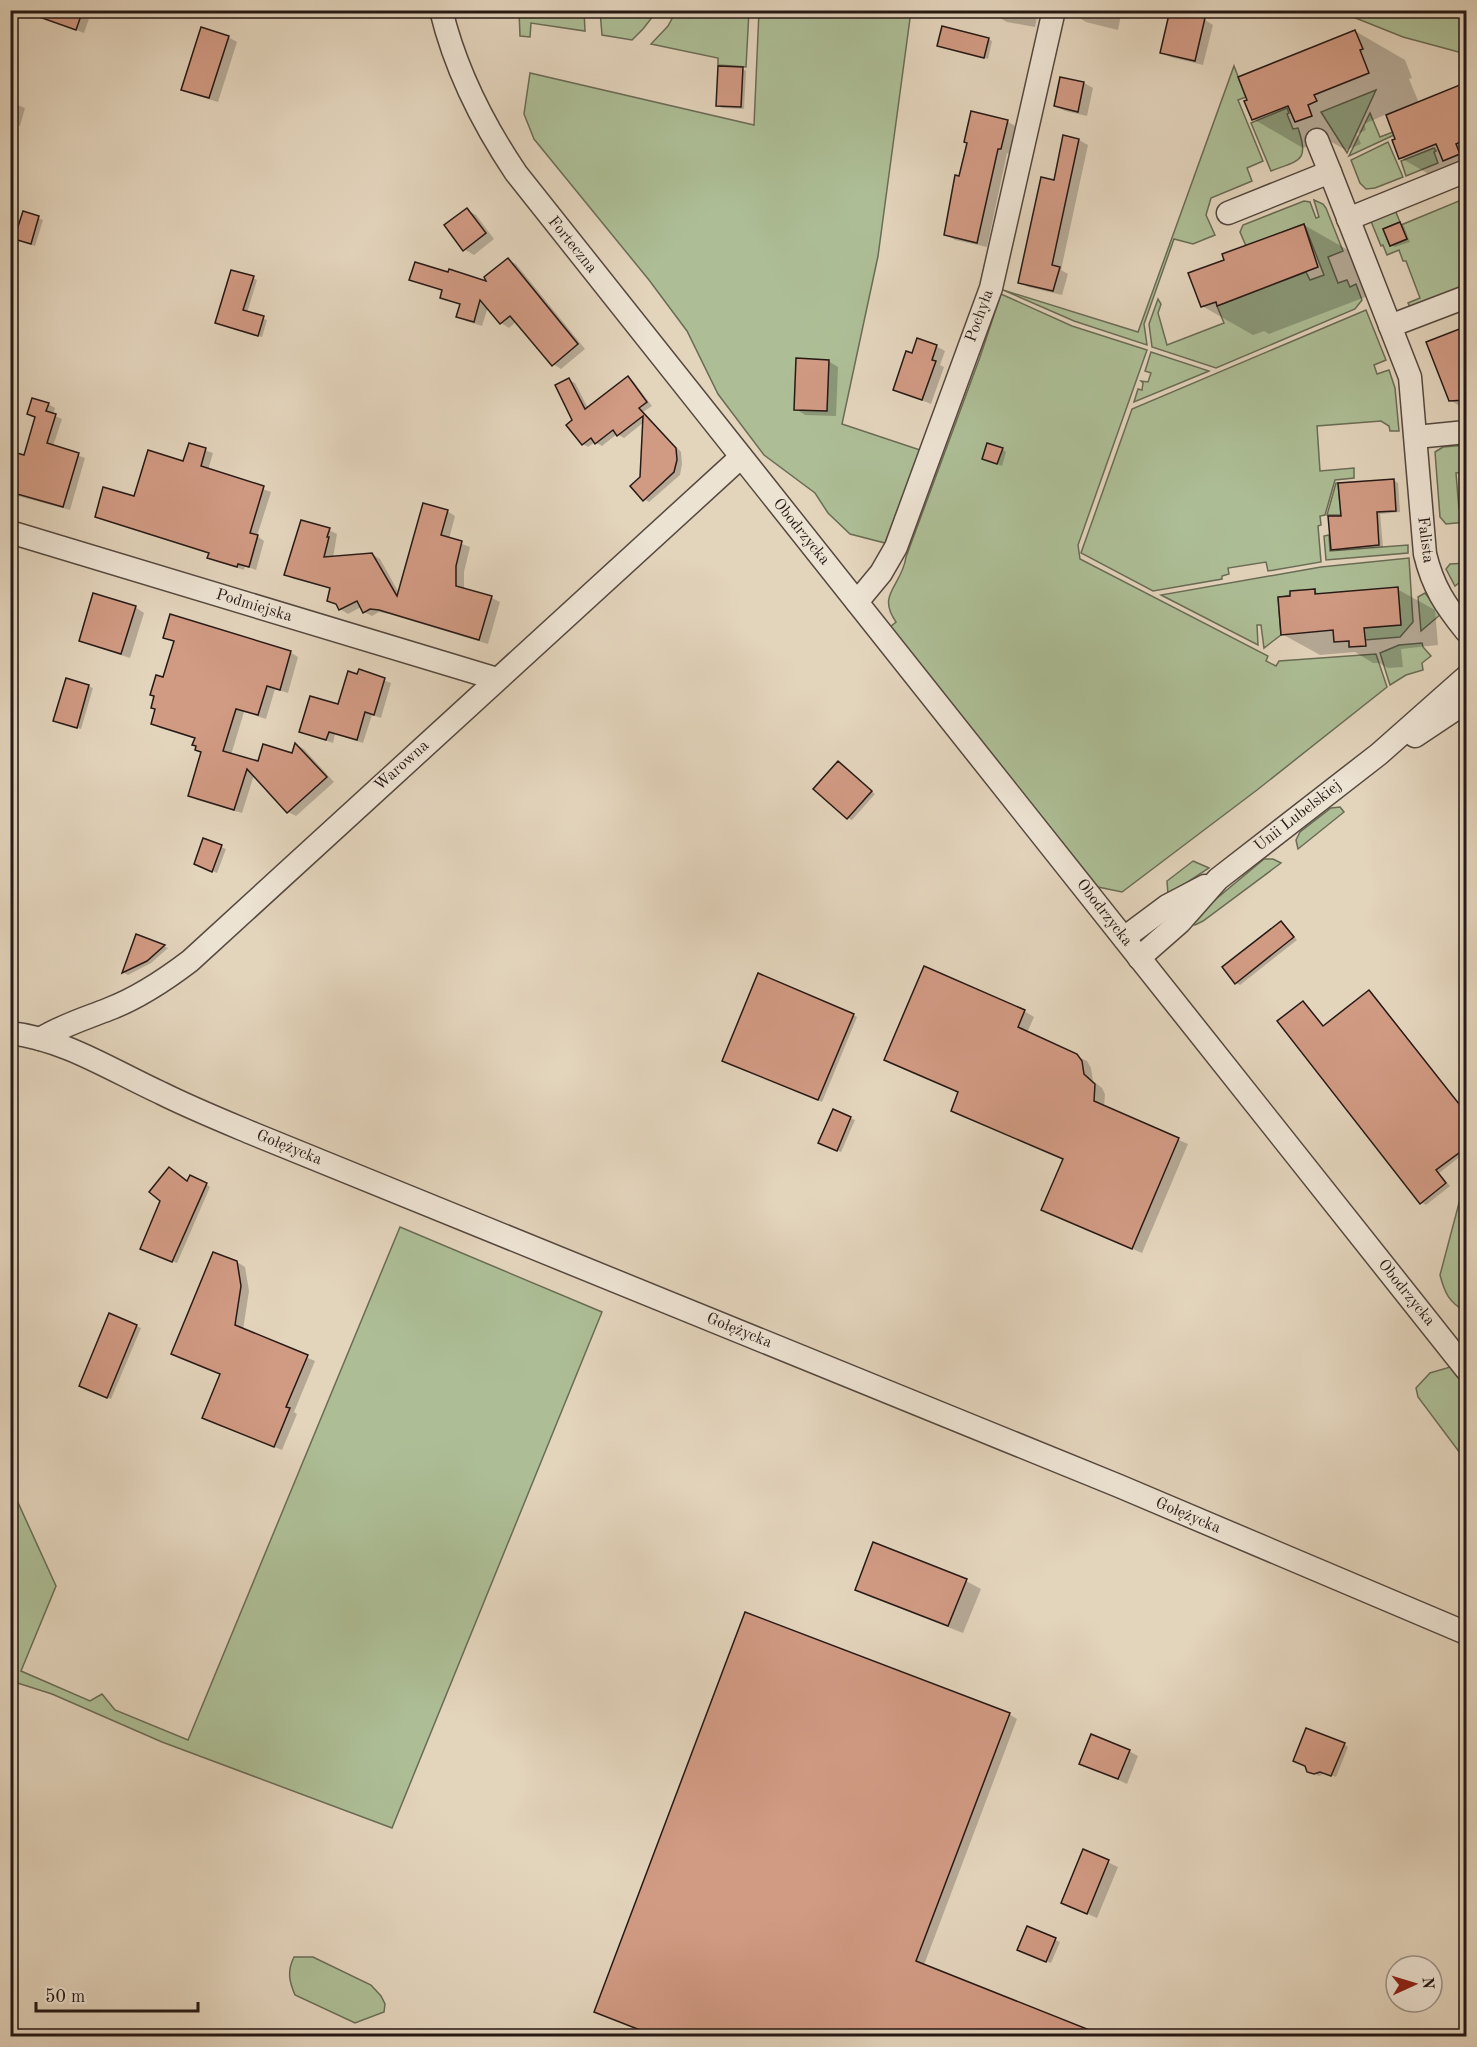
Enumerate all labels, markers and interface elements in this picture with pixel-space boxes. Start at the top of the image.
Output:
street label: Forteczna [544,214,600,276]
street label: Pochyła [963,288,997,344]
street label: Obodrzycka [770,496,833,568]
street label: Falista [1414,516,1436,564]
street label: Podmiejska [214,587,294,625]
street label: Warowna [372,738,432,794]
street label: Unii Lubelskiej [1252,777,1344,855]
street label: Obodrzycka [1073,876,1135,950]
street label: Gołężycka [254,1128,324,1168]
street label: Obodrzycka [1375,1257,1438,1329]
street label: Gołężycka [704,1311,774,1351]
street label: Gołężycka [1153,1495,1223,1537]
north arrow [1384,1954,1444,2014]
scale bar [36,1975,198,2013]
text: N [1419,1976,1435,1991]
text: 50 m [45,1988,85,2006]

